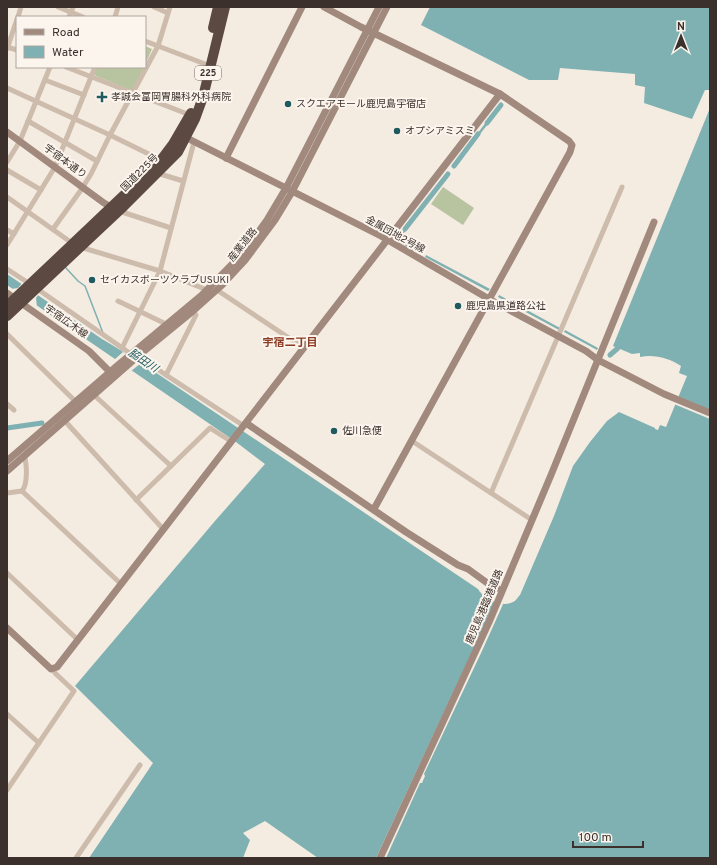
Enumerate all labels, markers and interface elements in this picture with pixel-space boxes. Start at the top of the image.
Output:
legend [16,16,146,68]
north arrow [661,16,701,56]
text: N [677,20,685,34]
text: Road [52,25,80,41]
text: Water [52,45,84,61]
road number: 225 [195,66,221,80]
marker: 孝誠会富岡胃腸科外科病院 [96,91,108,103]
place label: 孝誠会富岡胃腸科外科病院 [111,91,231,104]
place label: スクエアモール鹿児島宇宿店 [296,98,426,111]
marker: スクエアモール鹿児島宇宿店 [283,99,293,109]
place label: オプシアミスミ [405,125,475,138]
marker: オプシアミスミ [392,126,402,136]
street label: 宇宿本通り [41,142,89,182]
street label: 国道225号 [118,151,162,195]
street label: 金属団地2号線 [363,213,427,257]
street label: 産業道路 [226,225,260,265]
place label: セイカスポーツクラブUSUKI [100,274,229,287]
marker: セイカスポーツクラブUSUKI [87,275,97,285]
place label: 鹿児島県道路公社 [466,300,546,313]
marker: 鹿児島県道路公社 [453,301,463,311]
street label: 宇宿広木線 [42,302,90,342]
district label: 宇宿二丁目 [263,336,318,350]
water label: 脇田川 [125,346,161,377]
place label: 佐川急便 [342,425,382,438]
marker: 佐川急便 [329,426,339,436]
street label: 鹿児島港臨港道路 [463,568,507,646]
scale bar [573,823,643,849]
text: 100 m [579,830,612,846]

